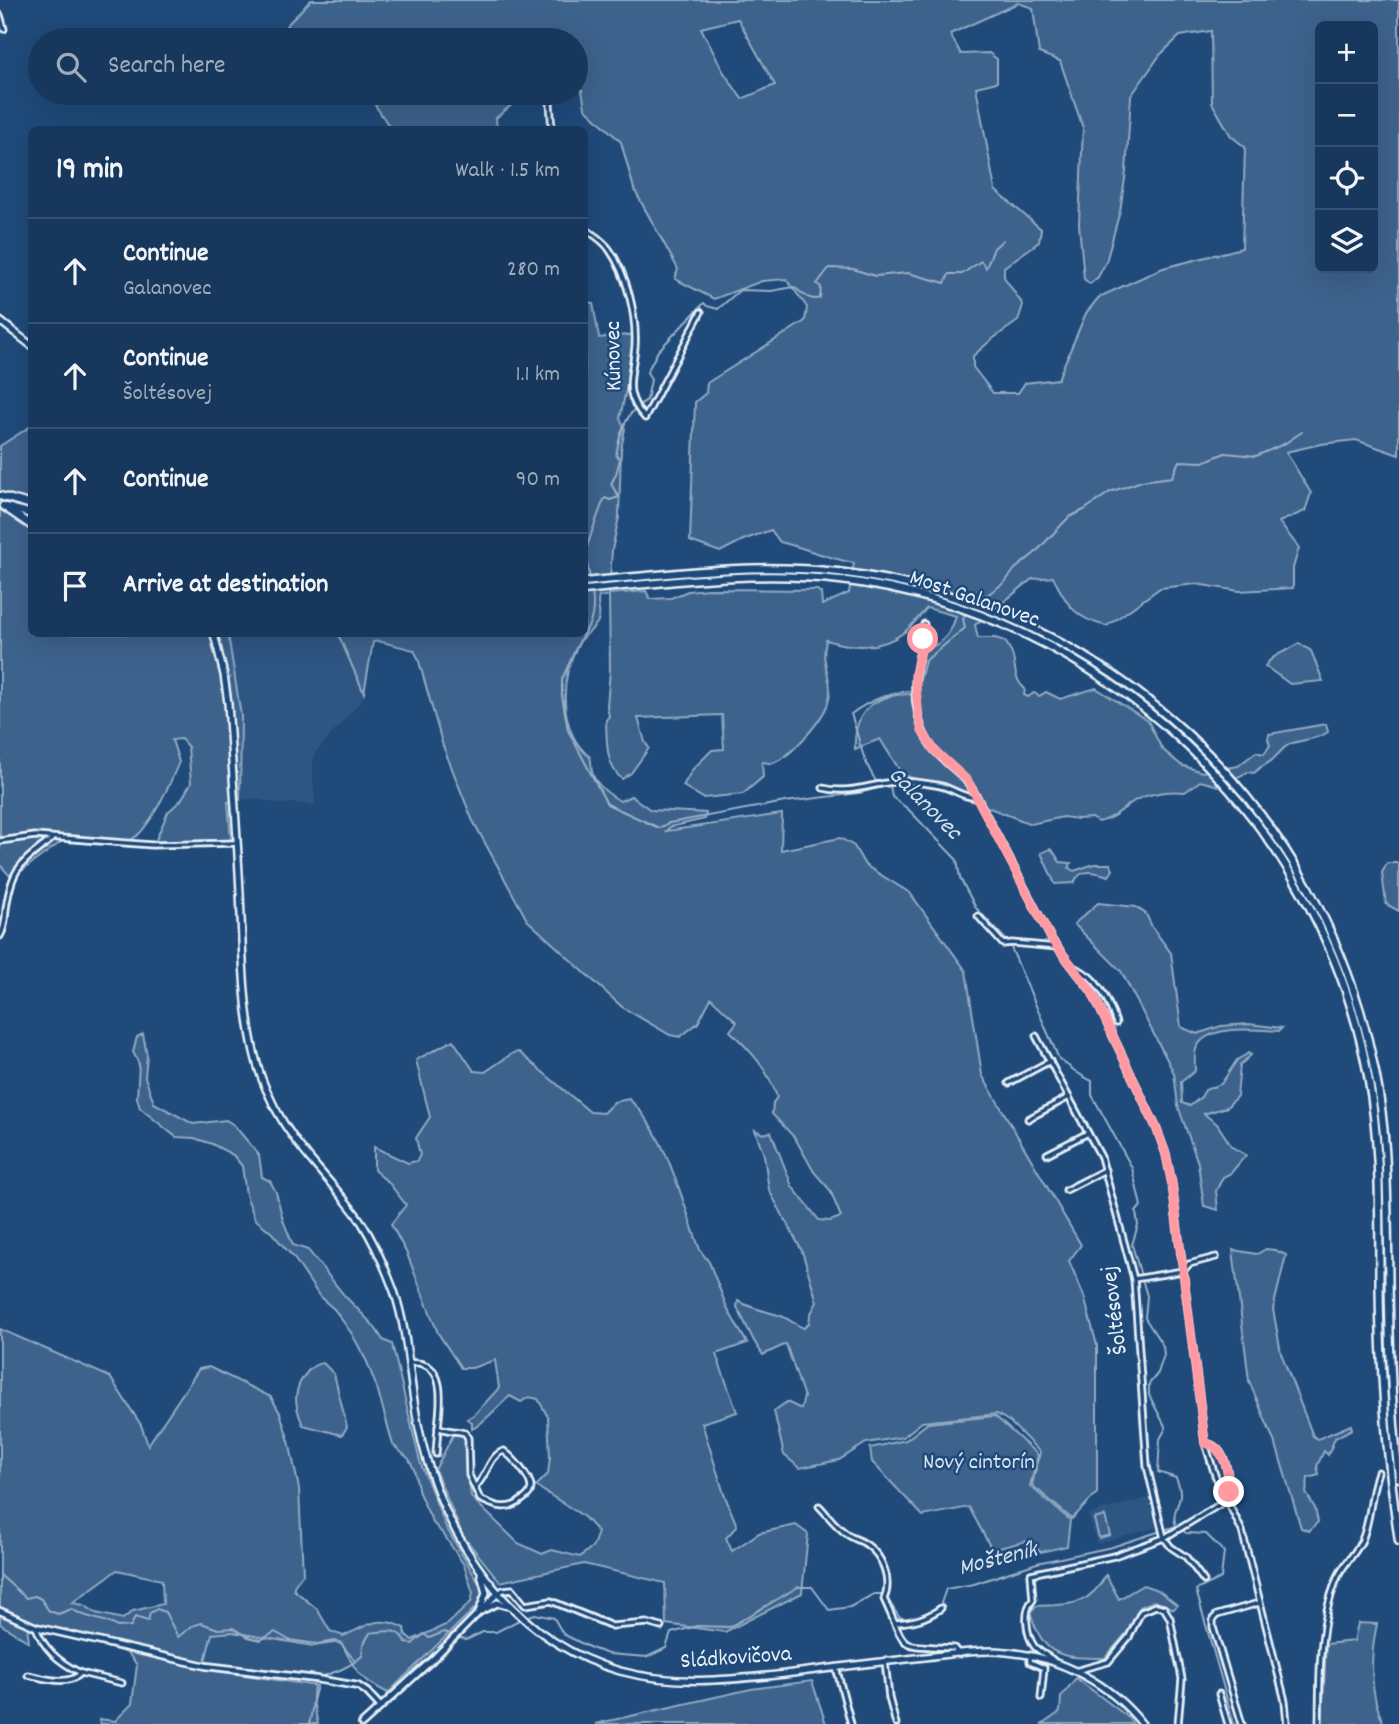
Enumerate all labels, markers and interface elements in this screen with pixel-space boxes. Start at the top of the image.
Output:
map controls [1315,21,1378,273]
button: + [1315,21,1378,84]
search box [28,28,588,105]
icon: search [52,48,90,86]
text: Search here [108,48,226,85]
button: − [1315,84,1378,147]
button: locate [1315,147,1378,210]
text: 19 min [56,150,123,193]
text: Walk · 1.5 km [455,155,560,188]
button: layers [1315,210,1378,273]
text: Continue [123,236,208,273]
icon: ahead [56,252,94,290]
text: 280 m [507,254,560,287]
text: Galanovec [123,273,211,306]
street label: Kúnovec [598,321,632,391]
text: Continue [123,341,208,378]
icon: ahead [56,357,94,395]
text: 1.1 km [516,359,560,392]
text: Šoltésovej [123,378,212,411]
icon: ahead [56,462,94,500]
text: Continue [123,462,208,499]
text: 90 m [516,464,560,497]
street label: Most Galanovec [905,562,1043,638]
icon: arrive [56,567,94,605]
text: Arrive at destination [123,567,328,604]
route start [907,623,938,654]
water label: Galanovec [879,759,970,850]
street label: Šoltésovej [1094,1264,1138,1356]
park label: Nový cintorín [923,1447,1035,1480]
route end [1213,1476,1244,1507]
water label: Mošteník [955,1533,1043,1586]
street label: Sládkovičova [679,1639,794,1679]

